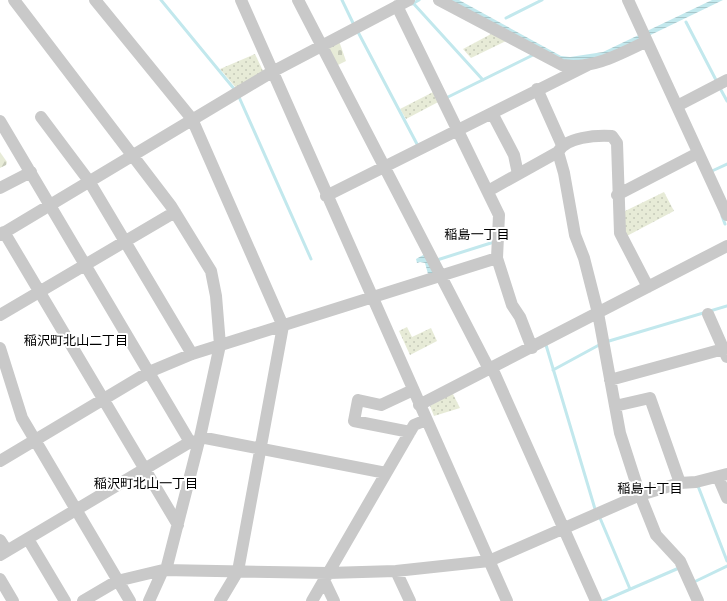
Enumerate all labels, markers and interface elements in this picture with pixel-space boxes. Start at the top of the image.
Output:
district label: 稲島一丁目 [444,227,510,242]
district label: 稲沢町北山二丁目 [24,333,128,348]
district label: 稲沢町北山一丁目 [94,476,198,491]
district label: 稲島十丁目 [617,481,683,496]

